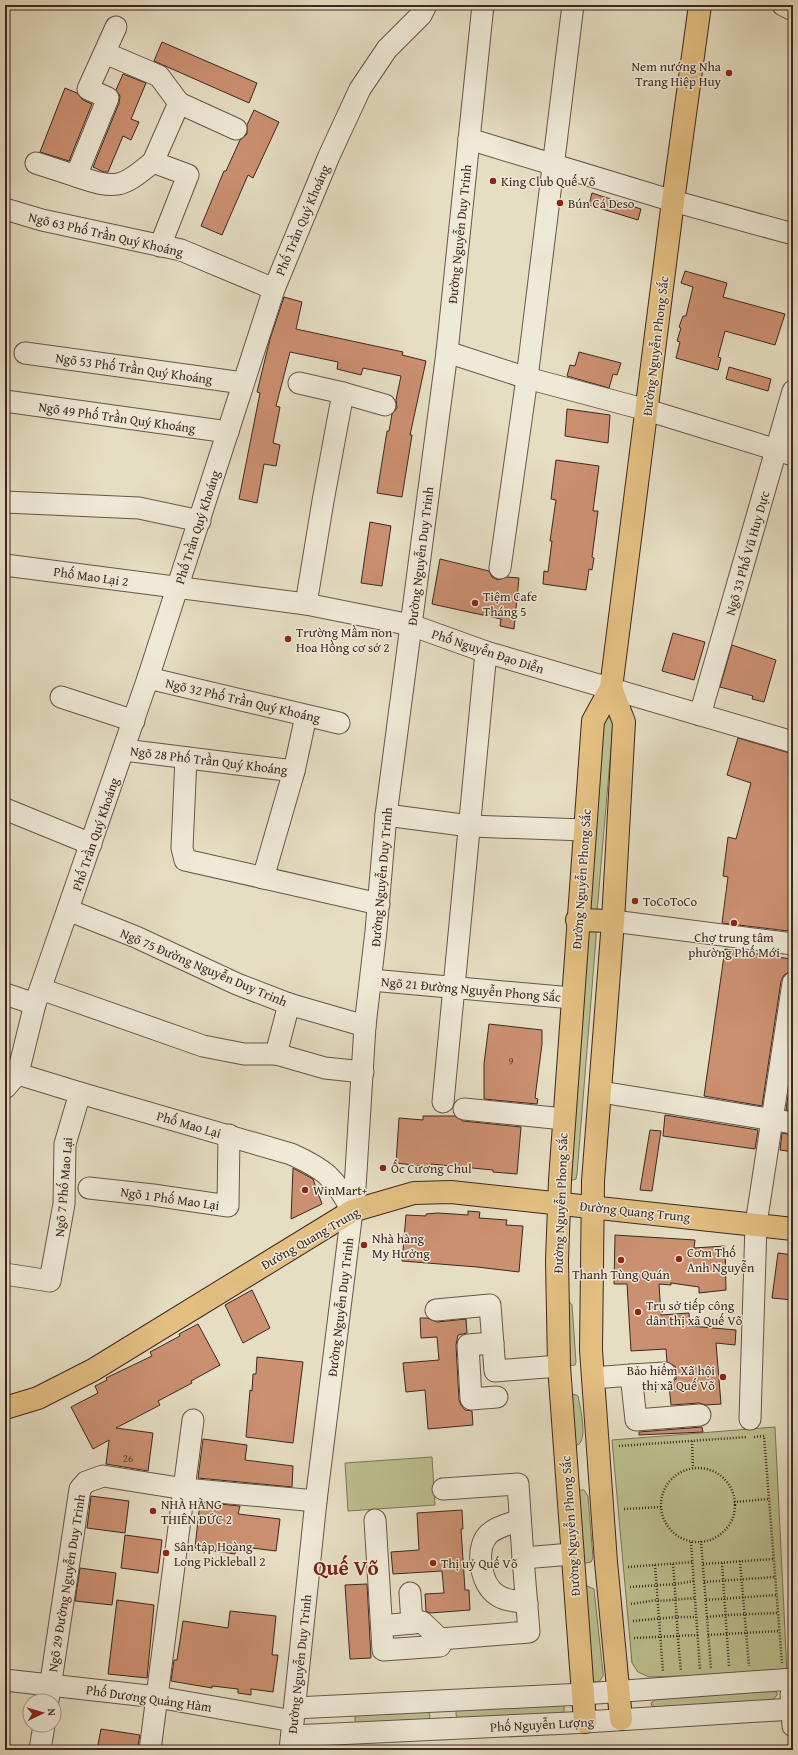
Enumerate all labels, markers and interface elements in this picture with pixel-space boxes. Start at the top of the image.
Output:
place label: Nem nướng Nha Trang Hiệp Huy [632,57,722,91]
marker: Nem nướng Nha Trang Hiệp Huy [724,68,734,78]
street label: Phố Trần Quý Khoáng [271,161,335,278]
street label: Đường Nguyễn Duy Trinh [443,163,476,305]
place label: King Club Quế Võ [501,172,596,191]
marker: King Club Quế Võ [488,176,498,186]
place label: Bún Cá Deso [568,194,635,213]
marker: Bún Cá Deso [555,198,565,208]
street label: Ngõ 63 Phố Trần Quý Khoáng [27,207,186,262]
street label: Đường Nguyễn Phong Sắc [638,275,674,417]
street label: Ngõ 53 Phố Trần Quý Khoáng [54,348,214,389]
street label: Ngõ 49 Phố Trần Quý Khoáng [37,397,197,438]
street label: Phố Trần Quý Khoáng [170,467,225,586]
street label: Đường Nguyễn Duy Trinh [403,485,439,627]
street label: Ngõ 33 Phố Vũ Huy Dực [721,488,774,618]
street label: Phố Mao Lại 2 [52,562,130,591]
place label: Tiệm Cafe Tháng 5 [483,587,537,621]
marker: Tiệm Cafe Tháng 5 [470,598,480,608]
place label: Trường Mầm non Hoa Hồng cơ sở 2 [296,623,393,657]
street label: Phố Nguyễn Đạo Diễn [429,624,547,679]
marker: Trường Mầm non Hoa Hồng cơ sở 2 [283,634,293,644]
street label: Ngõ 32 Phố Trần Quý Khoáng [164,673,323,728]
street label: Ngõ 28 Phố Trần Quý Khoáng [129,741,289,780]
street label: Phố Trần Quý Khoáng [67,775,124,893]
street label: Đường Nguyễn Duy Trinh [366,806,397,948]
street label: Đường Nguyễn Phong Sắc [567,808,596,950]
place label: ToCoToCo [643,892,698,911]
marker: ToCoToCo [630,896,640,906]
marker: Chợ trung tâm phường Phố Mới [729,918,739,928]
street label: Ngõ 75 Đường Nguyễn Duy Trinh [117,924,291,1012]
place label: Chợ trung tâm phường Phố Mới [688,928,780,962]
street label: Ngõ 21 Đường Nguyễn Phong Sắc [380,972,562,1007]
house number: 9 [508,1053,514,1069]
street label: Phố Mao Lại [154,1106,224,1143]
street label: Đường Nguyễn Phong Sắc [549,1132,572,1274]
street label: Ngõ 7 Phố Mao Lại [50,1136,77,1238]
place label: Ốc Cương Chul [391,1159,472,1178]
marker: Ốc Cương Chul [378,1163,388,1173]
place label: WinMart+ [313,1181,368,1200]
street label: Ngõ 1 Phố Mao Lại [119,1182,221,1215]
marker: WinMart+ [300,1185,310,1195]
street label: Đường Quang Trung [579,1196,692,1227]
street label: Đường Quang Trung [257,1202,364,1274]
place label: Nhà hàng My Hưởng [372,1229,430,1263]
street label: Đường Nguyễn Duy Trinh [323,1236,359,1378]
marker: Nhà hàng My Hưởng [359,1240,369,1250]
place label: Cơm Thố Anh Nguyễn [687,1243,755,1277]
marker: Cơm Thố Anh Nguyễn [674,1254,684,1264]
marker: Thanh Tùng Quán [616,1255,626,1265]
place label: Thanh Tùng Quán [572,1265,670,1284]
place label: Trụ sở tiếp công dân thị xã Quế Võ [646,1296,743,1330]
marker: Trụ sở tiếp công dân thị xã Quế Võ [633,1307,643,1317]
place label: Bảo hiểm Xã hội thị xã Quế Võ [627,1361,715,1395]
marker: Bảo hiểm Xã hội thị xã Quế Võ [718,1372,728,1382]
house number: 26 [123,1450,133,1466]
street label: Đường Nguyễn Phong Sắc [556,1455,585,1597]
street label: Ngõ 29 Đường Nguyễn Duy Trinh [43,1492,90,1673]
place label: NHÀ HÀNG THIÊN ĐỨC 2 [161,1495,232,1529]
marker: NHÀ HÀNG THIÊN ĐỨC 2 [148,1506,158,1516]
place label: Sân tập Hoàng Long Pickleball 2 [174,1537,265,1571]
marker: Sân tập Hoàng Long Pickleball 2 [161,1548,171,1558]
district label: Quế Võ [313,1552,379,1583]
place label: Thị uỷ Quế Võ [441,1554,518,1573]
marker: Thị uỷ Quế Võ [428,1558,438,1568]
street label: Đường Nguyễn Duy Trinh [283,1593,316,1735]
street label: Phố Dương Quảng Hàm [85,1680,213,1717]
north arrow [22,1693,62,1733]
text: N [44,1708,60,1717]
street label: Phố Nguyễn Lượng [490,1712,595,1737]

